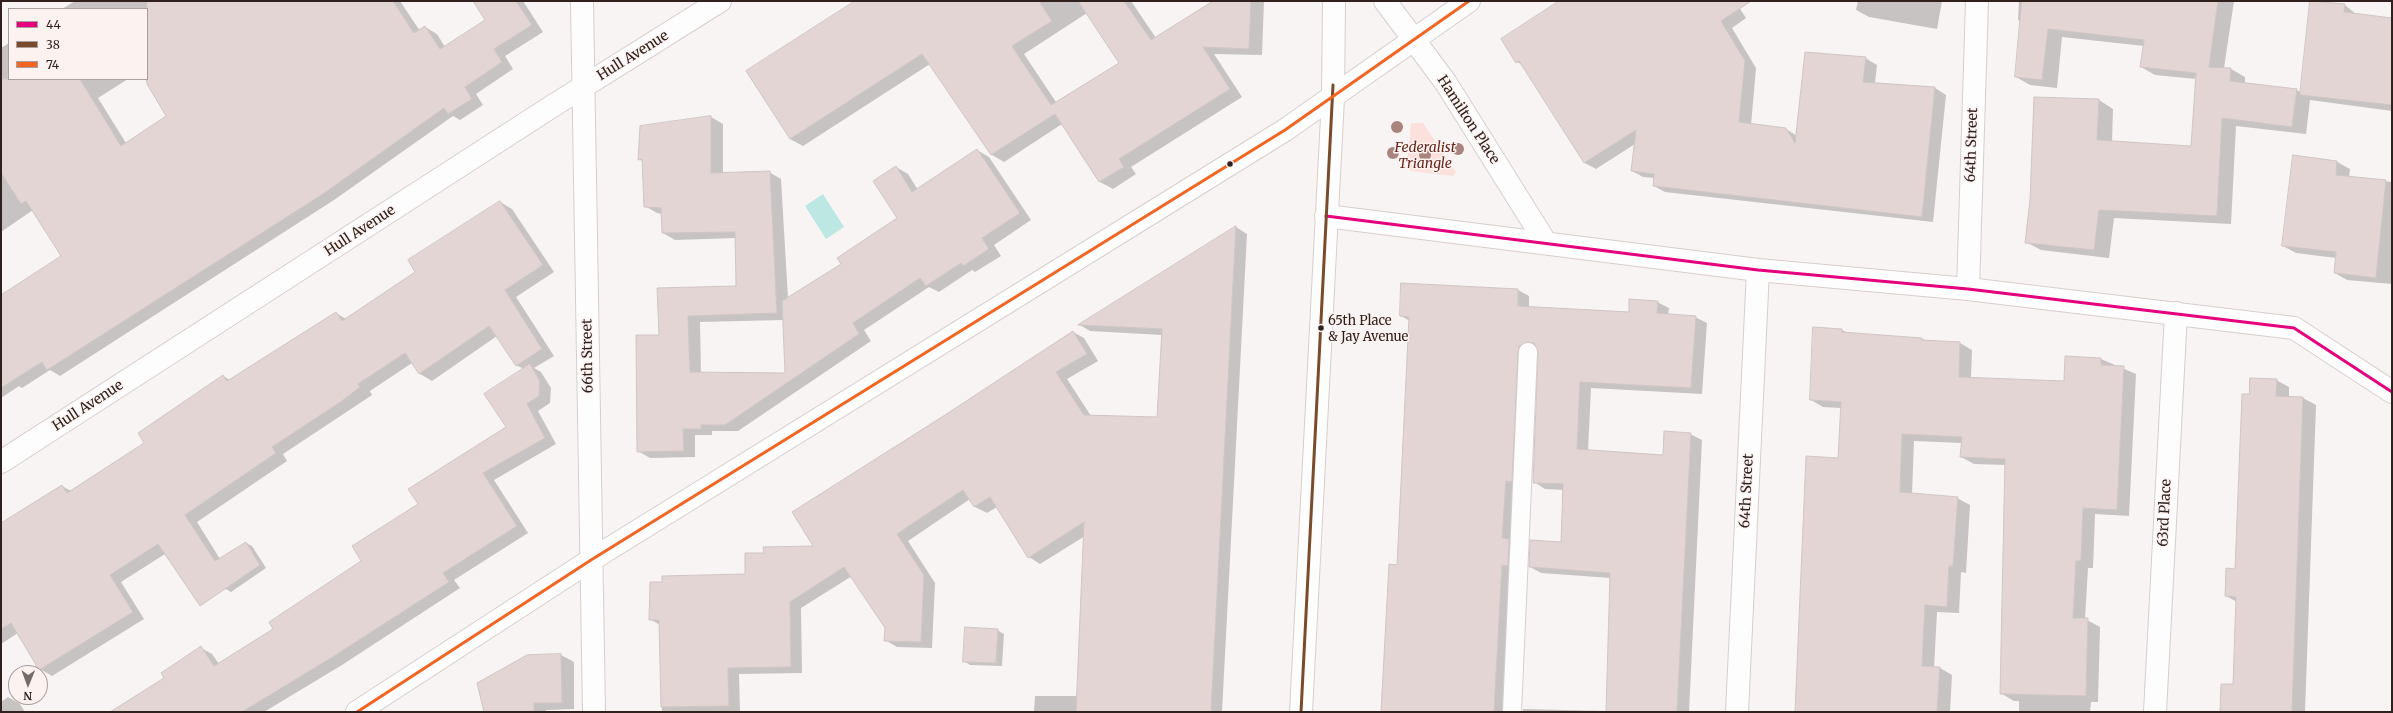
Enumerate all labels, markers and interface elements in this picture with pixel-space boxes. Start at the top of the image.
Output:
legend [8,8,148,80]
text: 44 [46,17,61,32]
street label: Hull Avenue [594,27,672,85]
text: 38 [46,37,60,52]
text: 74 [46,57,59,72]
street label: Hamilton Place [1433,73,1503,167]
street label: 64th Street [1962,107,1982,183]
park label: Federalist Triangle [1394,140,1456,172]
unlabelled marker [1225,159,1235,169]
street label: Hull Avenue [322,202,398,260]
place label: 65th Place & Jay Avenue [1328,313,1408,344]
street label: 66th Street [579,318,597,394]
marker: 65th Place & Jay Avenue [1316,323,1326,333]
street label: Hull Avenue [50,377,126,435]
street label: 64th Street [1737,453,1757,529]
street label: 63rd Place [2155,479,2175,547]
north arrow [8,665,48,705]
text: N [23,689,32,703]

